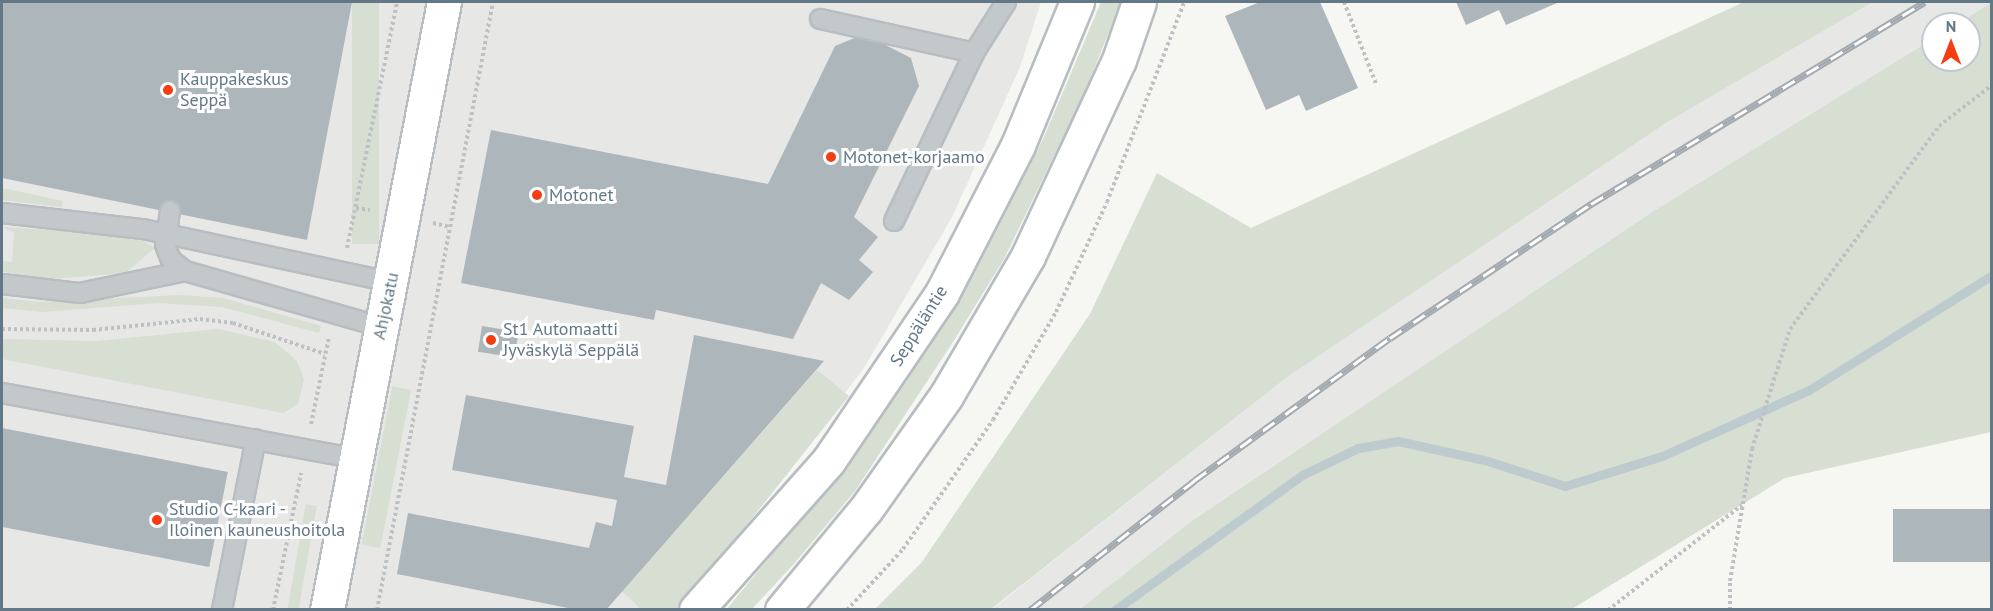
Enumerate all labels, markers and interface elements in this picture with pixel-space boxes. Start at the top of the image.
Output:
north arrow [1921,12,1981,72]
text: N [1946,16,1956,36]
place label: Kauppakeskus Seppä [180,69,289,112]
marker: Kauppakeskus Seppä [161,83,175,97]
place label: Motonet-korjaamo [843,146,985,168]
marker: Motonet-korjaamo [824,150,838,164]
place label: Motonet [549,184,614,206]
marker: Motonet [530,188,544,202]
street label: Ahjokatu [368,270,404,342]
street label: Seppäläntie [886,282,952,370]
place label: St1 Automaatti Jyväskylä Seppälä [503,319,639,362]
marker: St1 Automaatti Jyväskylä Seppälä [484,333,498,347]
place label: Studio C-kaari - Iloinen kauneushoitola [169,499,345,542]
marker: Studio C-kaari - Iloinen kauneushoitola [150,513,164,527]

